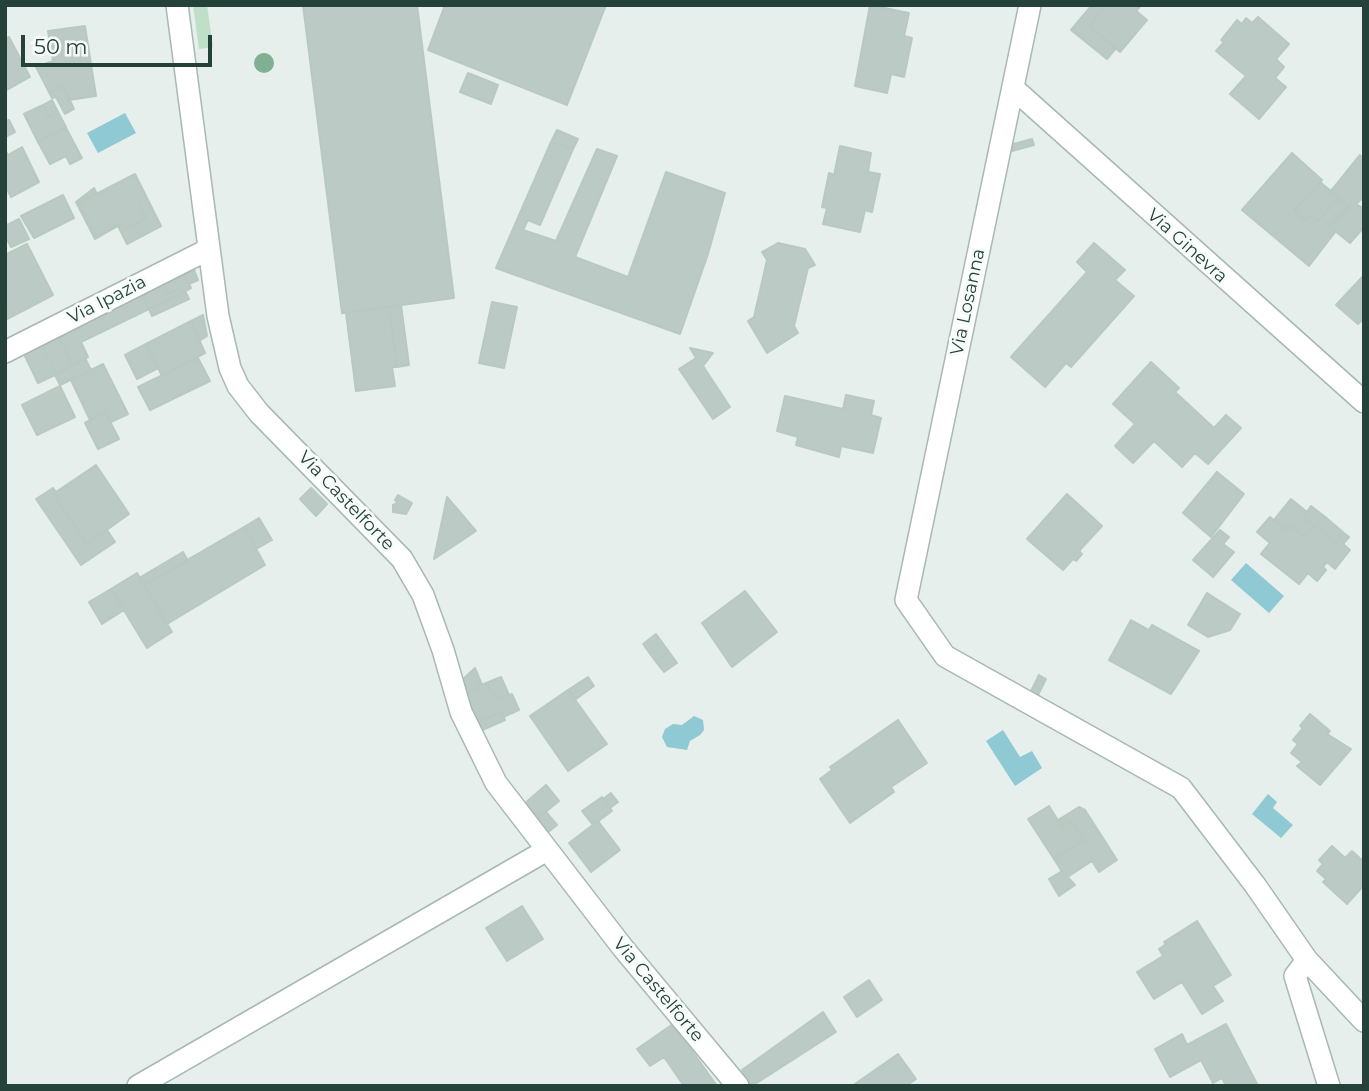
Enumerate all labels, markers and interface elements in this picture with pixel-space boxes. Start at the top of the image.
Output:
scale bar [24,21,215,65]
text: 50 m [34,34,88,59]
street label: Via Ginevra [1142,204,1232,288]
street label: Via Losanna [946,247,990,357]
street label: Via Ipazia [64,271,150,329]
street label: Via Castelforte [293,447,399,555]
street label: Via Castelforte [608,933,708,1047]

